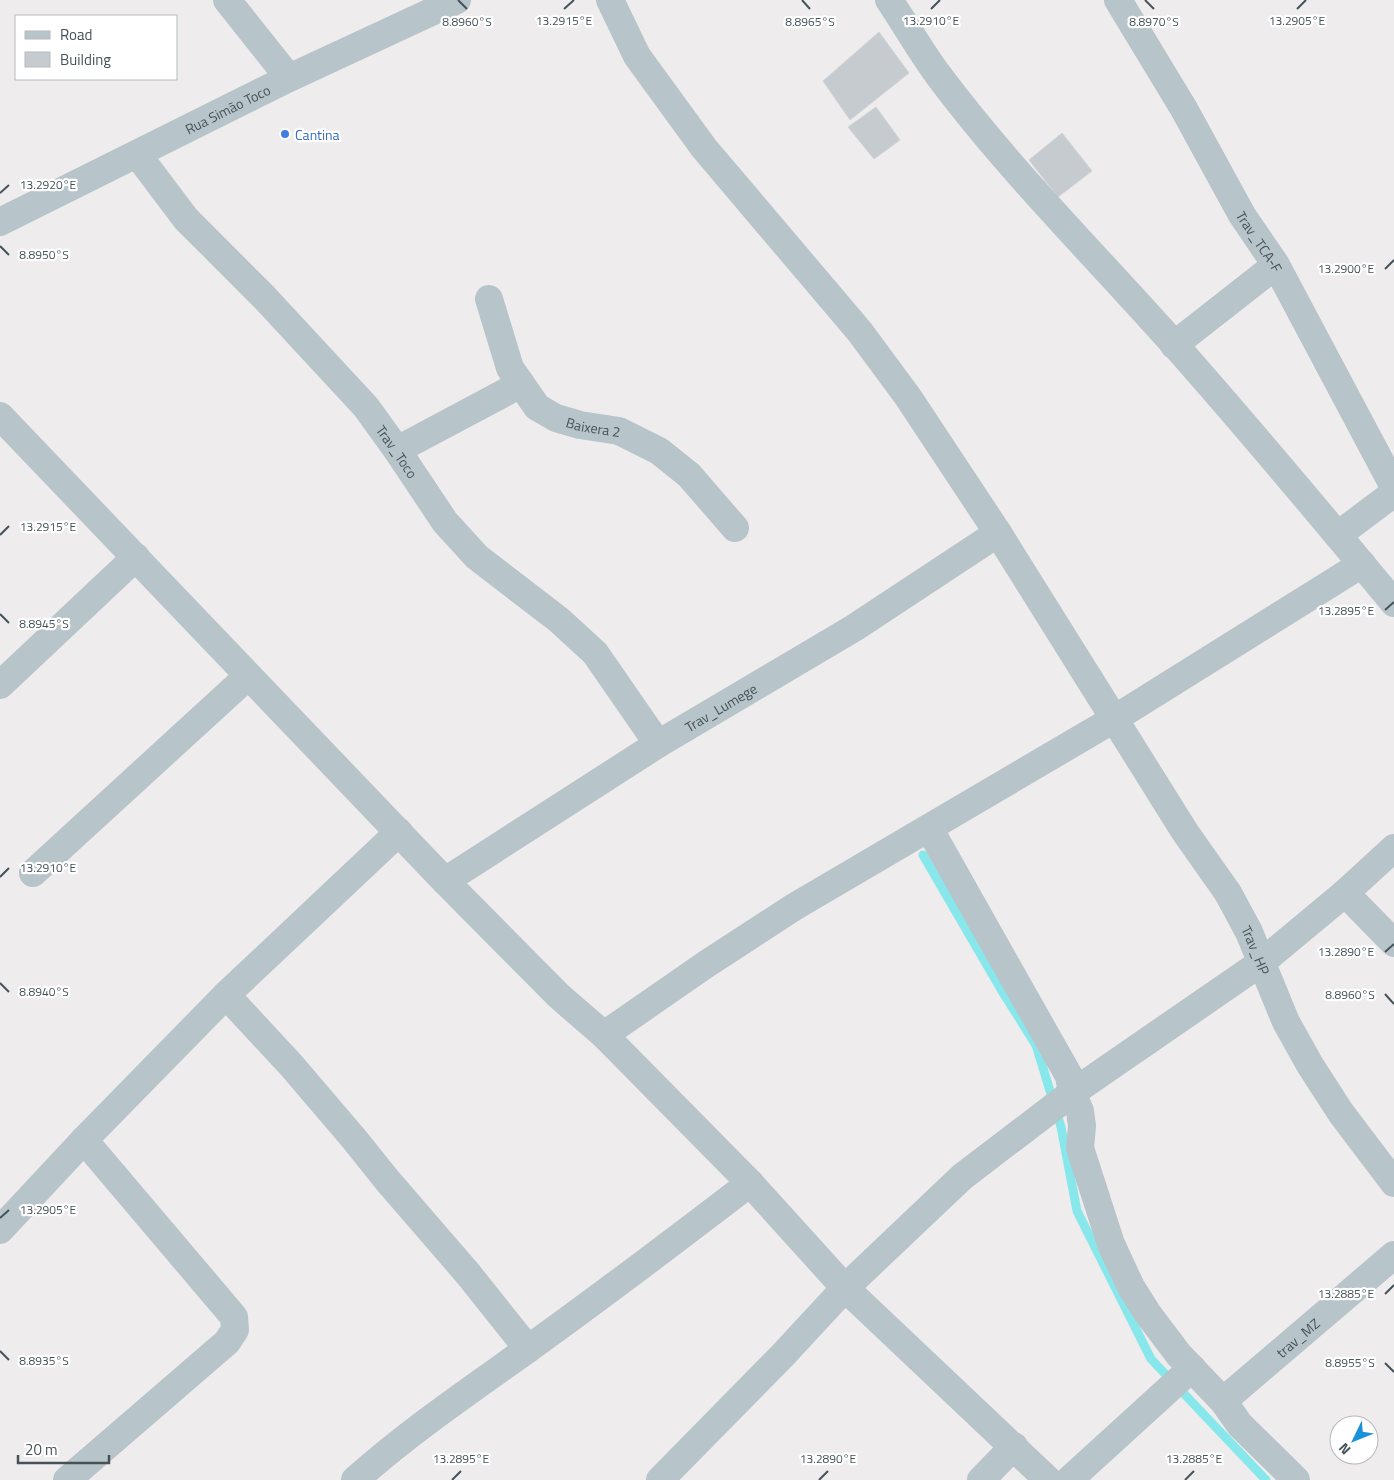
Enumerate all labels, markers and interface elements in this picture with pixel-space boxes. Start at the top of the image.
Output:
text: 13.2915°E [536,11,592,30]
text: 13.2910°E [903,11,959,30]
text: 13.2905°E [1269,11,1325,30]
text: 8.8960°S [442,12,492,31]
text: 8.8965°S [785,12,835,31]
text: 8.8970°S [1129,12,1179,31]
legend [15,15,178,80]
text: Road [60,23,92,46]
text: Building [60,48,111,71]
street label: Rua Simão Toco [181,79,274,139]
place label: Cantina [295,124,340,145]
marker: Cantina [279,128,291,140]
text: 13.2920°E [20,175,76,194]
street label: Trav_TCA-F [1231,207,1288,276]
text: 8.8950°S [19,245,69,264]
text: 13.2900°E [1318,259,1374,278]
street label: Baixera 2 [564,411,622,442]
street label: Trav_Toco [372,420,423,482]
text: 13.2915°E [20,517,76,536]
text: 13.2895°E [1318,601,1374,620]
text: 8.8945°S [19,614,69,633]
street label: Trav_Lumege [681,677,761,737]
text: 13.2910°E [20,858,76,877]
street label: Trav_HP [1237,921,1276,978]
text: 13.2890°E [1318,942,1374,961]
text: 8.8940°S [19,982,69,1001]
text: 8.8960°S [1325,985,1375,1004]
text: 13.2905°E [20,1200,76,1219]
text: 13.2885°E [1318,1284,1374,1303]
street label: trav_MZ [1271,1313,1324,1362]
text: 8.8935°S [19,1351,69,1370]
text: 8.8955°S [1325,1353,1375,1372]
north arrow [1329,1415,1379,1465]
scale bar [18,1432,109,1464]
text: 20 m [25,1438,58,1461]
text: N [1333,1438,1355,1460]
text: 13.2895°E [433,1449,489,1468]
text: 13.2890°E [800,1449,856,1468]
text: 13.2885°E [1166,1449,1222,1468]

